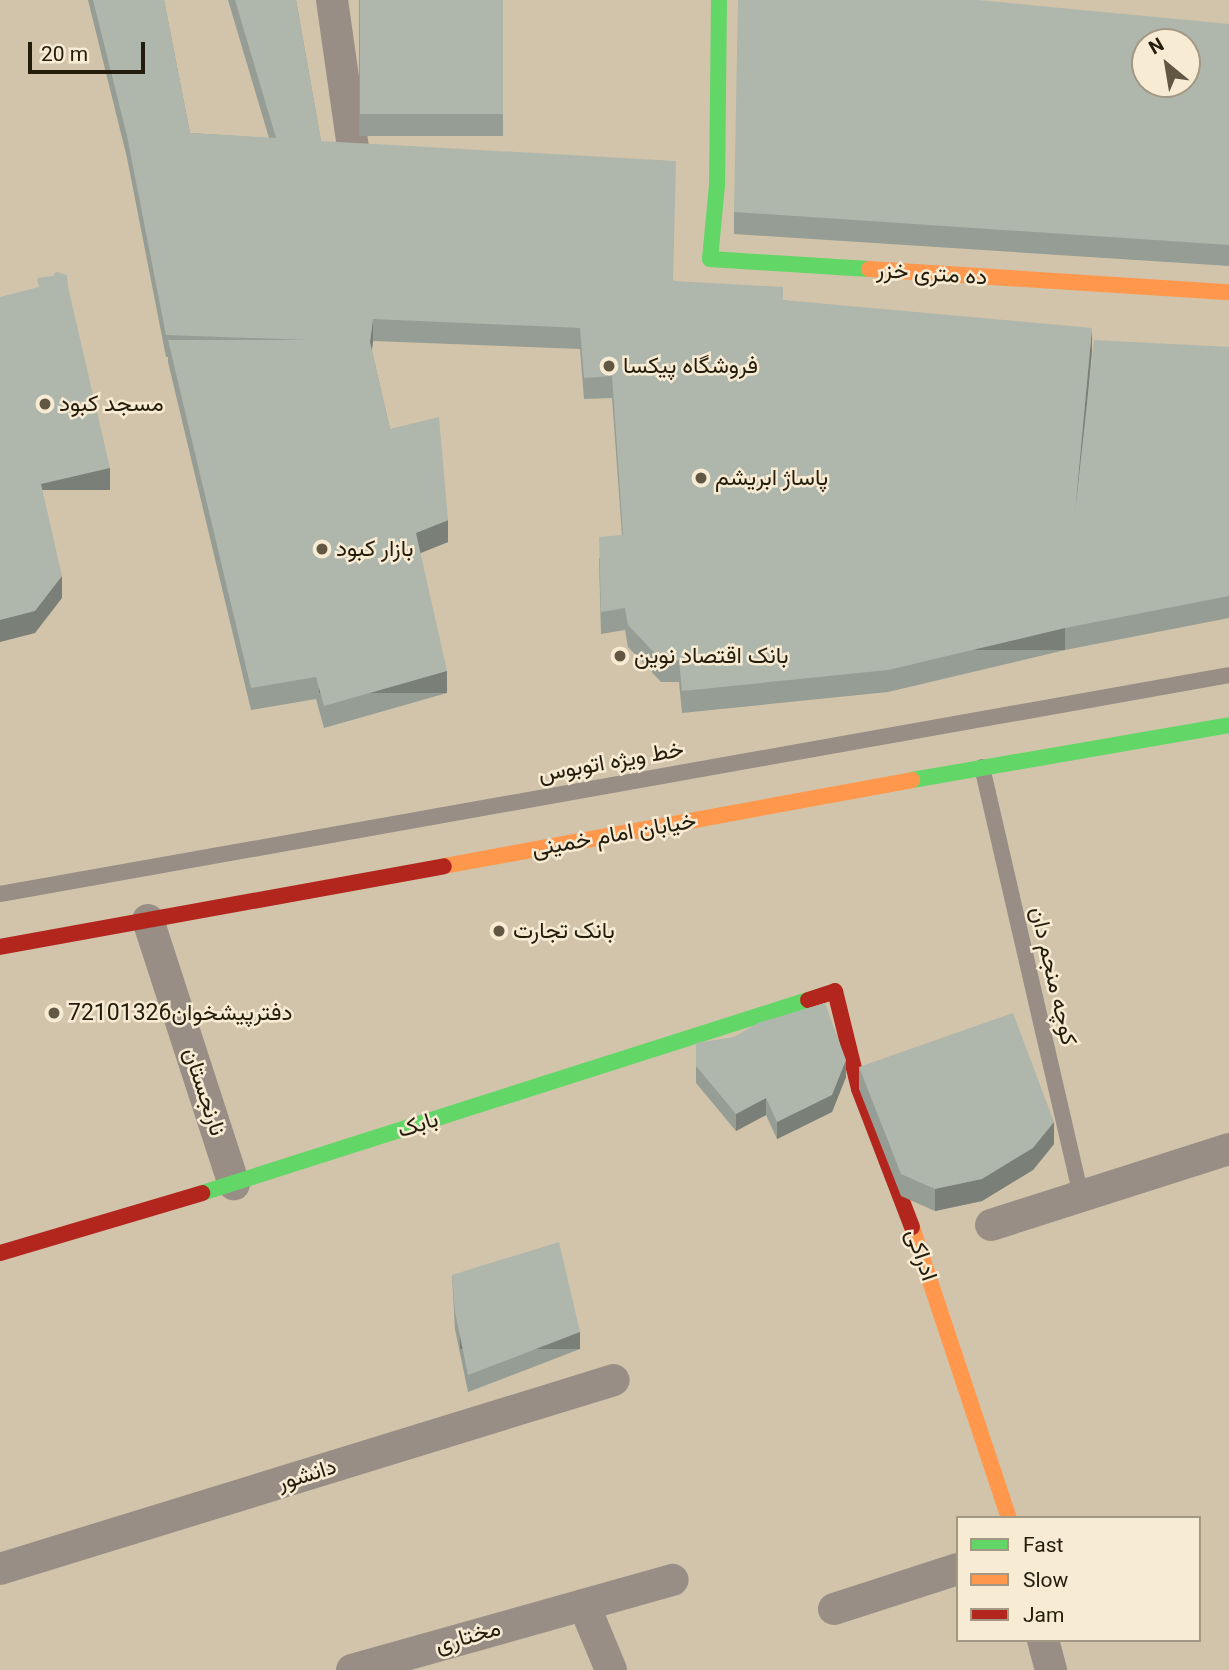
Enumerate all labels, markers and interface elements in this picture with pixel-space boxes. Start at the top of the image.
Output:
scale bar [32,28,149,72]
north arrow [1131,28,1201,98]
text: N [1145,33,1168,59]
text: 20 m [41,42,88,66]
street label: ده متری خزر [876,256,988,292]
place label: فروشگاه پیکسا [623,352,758,380]
marker: فروشگاه پیکسا [601,358,617,374]
place label: مسجد کبود [59,390,164,418]
marker: مسجد کبود [37,396,53,412]
place label: پاساژ ابریشم [715,464,828,492]
marker: پاساژ ابریشم [693,470,709,486]
place label: بازار کبود [336,535,413,563]
marker: بازار کبود [314,541,330,557]
place label: بانک اقتصاد نوین [634,642,789,670]
marker: بانک اقتصاد نوین [612,648,628,664]
street label: خط ویژه اتوبوس [536,736,686,788]
street label: خیابان امام خمینی [530,807,698,863]
street label: کوچه منجم دان [1024,904,1082,1048]
place label: بانک تجارت [513,917,615,945]
marker: بانک تجارت [491,923,507,939]
place label: دفترپیشخوان72101326 [68,999,293,1027]
marker: دفترپیشخوان72101326 [46,1005,62,1021]
street label: نارنجستان [177,1044,231,1140]
street label: بابک [394,1106,442,1144]
street label: ادراکی [899,1225,943,1285]
street label: دانشور [274,1453,340,1497]
legend [956,1516,1201,1642]
text: Fast [1023,1533,1063,1557]
text: Slow [1023,1568,1068,1592]
text: Jam [1023,1603,1064,1627]
street label: مختاری [432,1615,504,1659]

